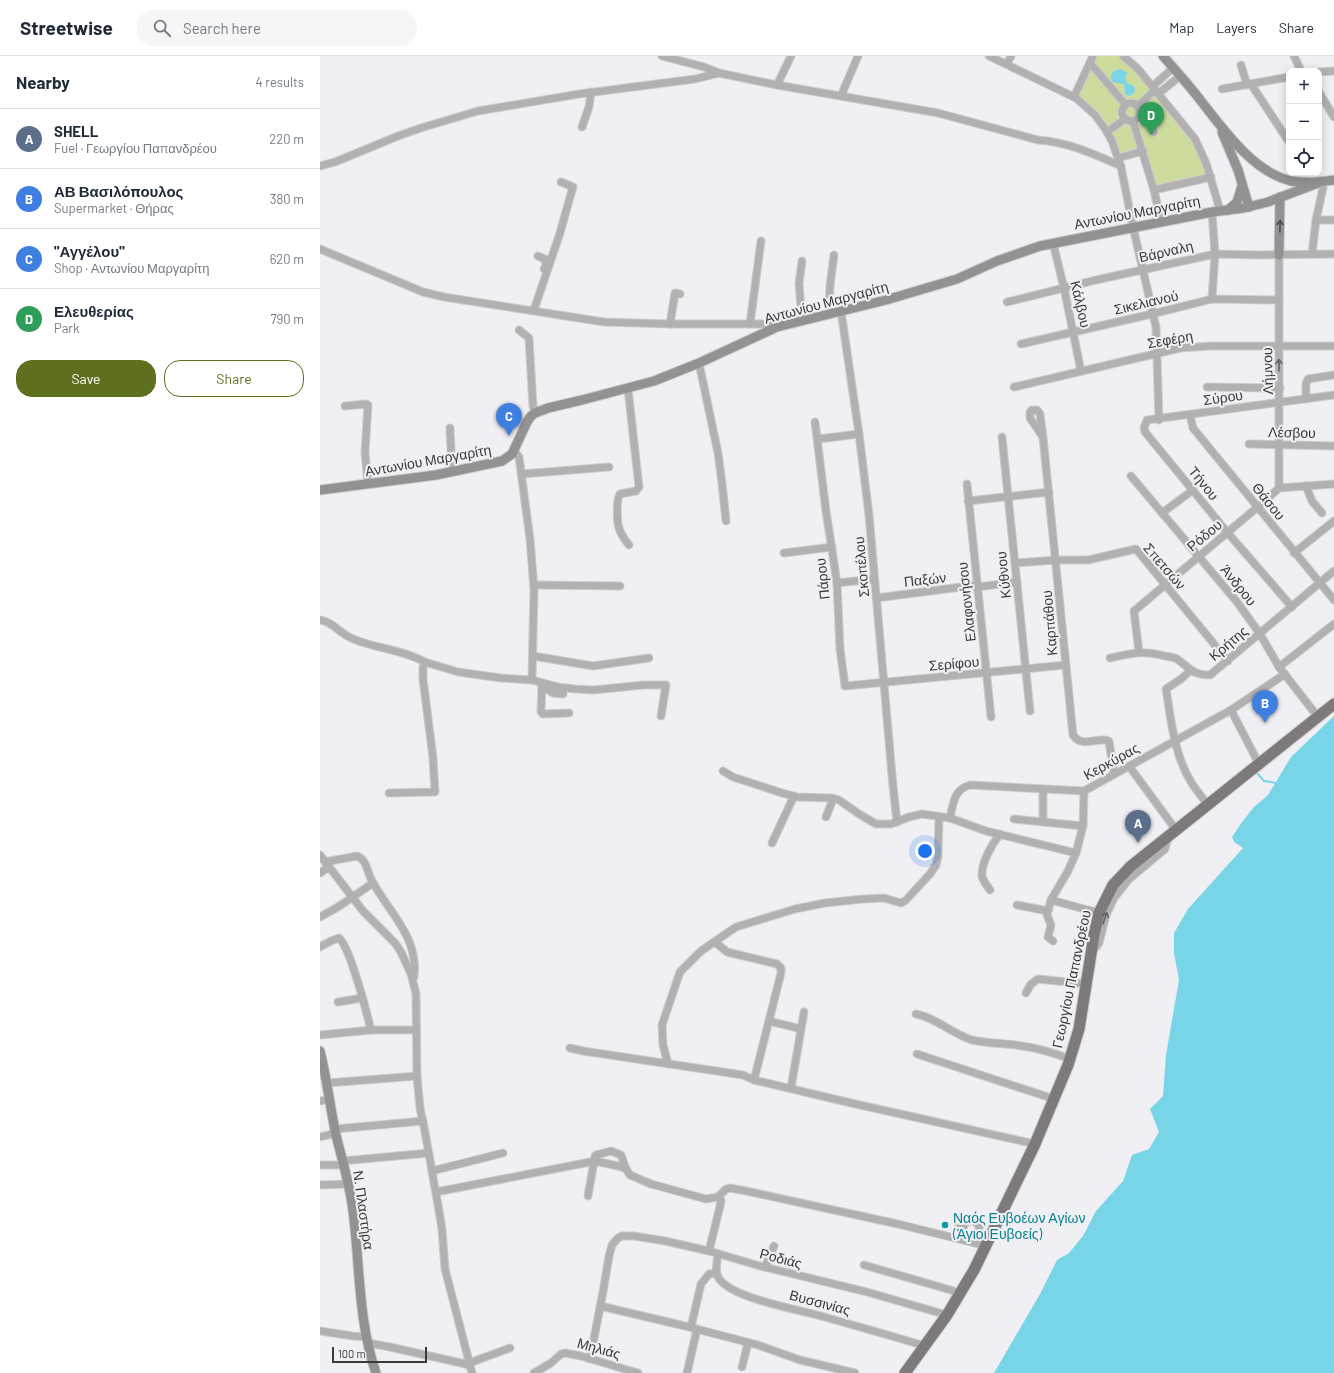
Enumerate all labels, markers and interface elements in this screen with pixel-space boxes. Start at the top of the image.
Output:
search box [137,10,417,46]
text: Streetwise [20,16,113,39]
icon: search [151,17,173,39]
text: Search here [183,19,261,37]
text: Map [1169,19,1194,36]
text: Layers [1216,19,1257,36]
text: Share [1279,19,1314,36]
map controls [1286,68,1322,176]
button: + [1286,68,1322,104]
text: Nearby [16,72,70,92]
text: 4 results [256,74,304,90]
pin: D [1138,102,1164,135]
button: − [1286,104,1322,140]
text: SHELL [54,122,98,140]
text: A [25,131,33,147]
text: 220 m [269,131,304,147]
text: Fuel · Γεωργίου Παπανδρέου [54,140,217,156]
button: locate [1286,140,1322,176]
text: ΑΒ Βασιλόπουλος [54,182,183,200]
text: B [25,191,33,207]
text: 380 m [270,191,304,207]
street label: Αντωνίου Μαργαρίτη [1073,191,1201,233]
text: Supermarket · Θήρας [54,200,174,216]
one-way arrow [1276,220,1284,233]
street label: Βάρναλη [1137,237,1195,265]
text: "Αγγέλου" [54,242,125,260]
text: C [25,251,33,267]
text: 620 m [270,251,304,267]
text: Shop · Αντωνίου Μαργαρίτη [54,260,209,276]
street label: Αντωνίου Μαργαρίτη [762,277,890,327]
street label: Κάλβου [1067,279,1095,329]
street label: Σικελιανού [1112,286,1180,318]
text: Ελευθερίας [54,302,134,320]
text: D [25,311,33,327]
text: 790 m [270,311,304,327]
text: Park [54,320,80,336]
street label: Σεφέρη [1146,327,1194,351]
street label: Λήμνου [1258,347,1276,395]
one-way arrow [1276,359,1283,372]
button: Save [16,360,156,397]
button: Share [164,360,304,397]
street label: Σύρου [1202,386,1244,408]
pin: C [496,403,522,436]
street label: Λέσβου [1268,423,1316,441]
street label: Αντωνίου Μαργαρίτη [364,441,492,479]
street label: Τήνου [1185,463,1223,503]
street label: Θάσου [1249,479,1289,523]
street label: Ρόδου [1183,516,1225,554]
street label: Σκοπέλου [850,536,872,598]
street label: Σπετσών [1140,539,1190,593]
street label: Κύθνου [992,551,1014,599]
street label: Πάρου [811,557,833,601]
street label: Ελαφονήσου [953,561,979,643]
street label: Άνδρου [1218,561,1260,609]
street label: Παξών [903,568,947,590]
street label: Καρπάθου [1038,590,1060,656]
street label: Κρήτης [1205,622,1251,664]
street label: Σερίφου [928,652,980,674]
pin: B [1252,690,1278,723]
street label: Κερκύρας [1080,739,1142,783]
pin: A [1125,810,1151,843]
your location [915,841,935,861]
street label: Γεωργίου Παπανδρέου [1048,908,1094,1050]
one-way arrow [1102,912,1109,925]
street label: Ν. Πλαστήρα [350,1169,378,1251]
place label: Ναός Ευβοέων Αγίων (Άγιοι Ευβοείς) [952,1209,1085,1242]
marker: Ναός Ευβοέων Αγίων (Άγιοι Ευβοείς) [940,1220,950,1230]
street label: Ροδιάς [758,1244,804,1272]
street label: Βυσσινίας [788,1286,853,1318]
street label: Μηλιάς [575,1334,623,1362]
scale bar [332,1345,427,1364]
text: 100 m [338,1347,366,1360]

